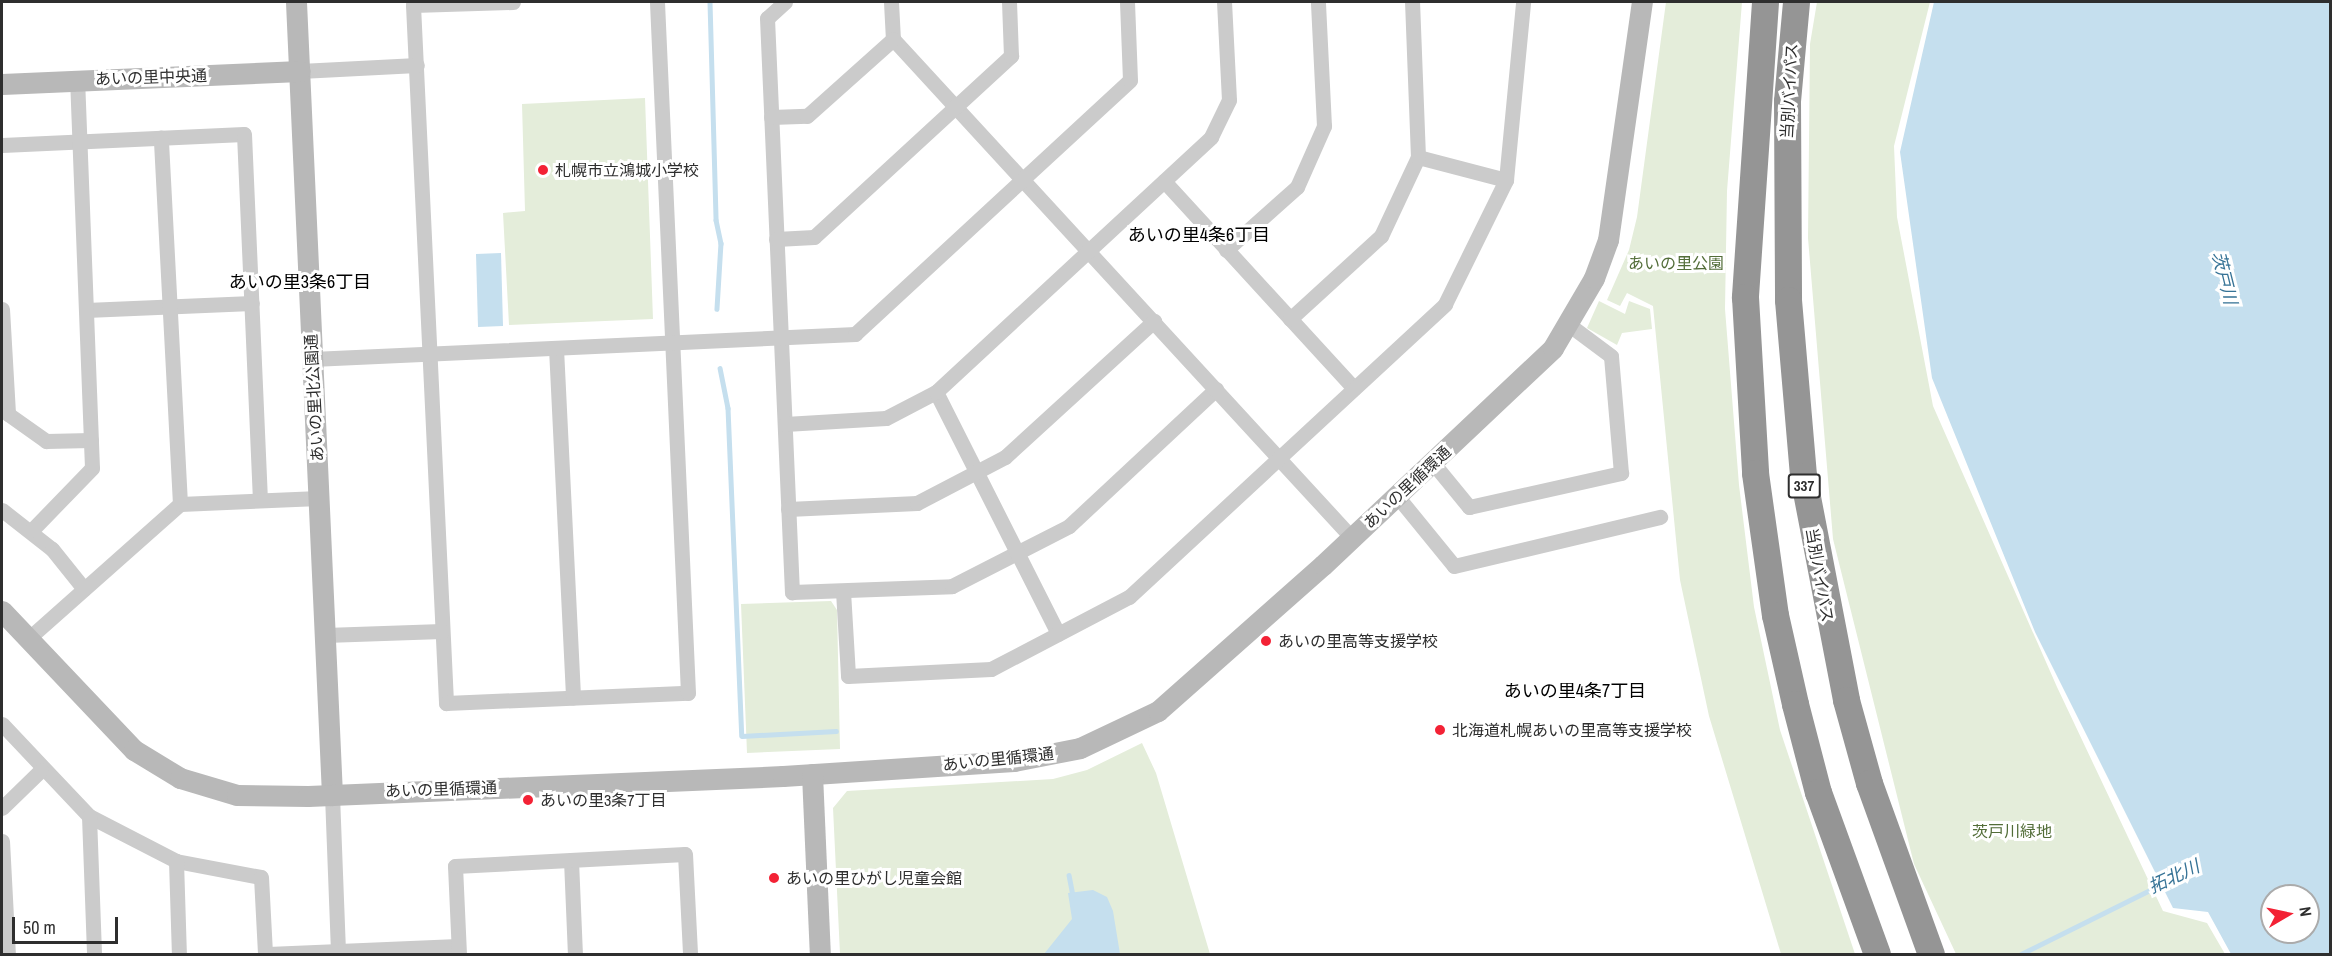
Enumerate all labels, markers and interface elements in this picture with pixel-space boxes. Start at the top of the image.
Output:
street label: 当別バイパス [1777,43,1801,139]
street label: あいの里中央通 [95,65,207,89]
place label: 札幌市立鴻城小学校 [555,160,699,180]
marker: 札幌市立鴻城小学校 [536,163,550,177]
district label: あいの里4条6丁目 [1128,224,1270,246]
water label: 茨戸川 [2207,249,2241,307]
park label: あいの里公園 [1628,253,1724,273]
district label: あいの里3条6丁目 [229,271,371,293]
street label: あいの里北公園通 [301,334,327,462]
street label: あいの里循環通 [1359,442,1455,532]
road number: 337 [1788,474,1820,498]
street label: 当別バイパス [1802,526,1838,624]
place label: あいの里高等支援学校 [1278,631,1438,651]
marker: あいの里高等支援学校 [1259,634,1273,648]
district label: あいの里4条7丁目 [1504,680,1646,702]
place label: 北海道札幌あいの里高等支援学校 [1452,720,1692,740]
marker: 北海道札幌あいの里高等支援学校 [1433,723,1447,737]
street label: あいの里循環通 [941,744,1055,774]
street label: あいの里循環通 [385,777,497,801]
place label: あいの里3条7丁目 [540,790,667,810]
marker: あいの里3条7丁目 [521,793,535,807]
park label: 茨戸川緑地 [1972,821,2052,841]
water label: 拓北川 [2145,856,2203,898]
place label: あいの里ひがし児童会館 [786,868,962,888]
marker: あいの里ひがし児童会館 [767,871,781,885]
north arrow [2260,884,2320,944]
scale bar [15,905,122,943]
text: N [2294,905,2317,918]
text: 50 m [23,915,56,940]

